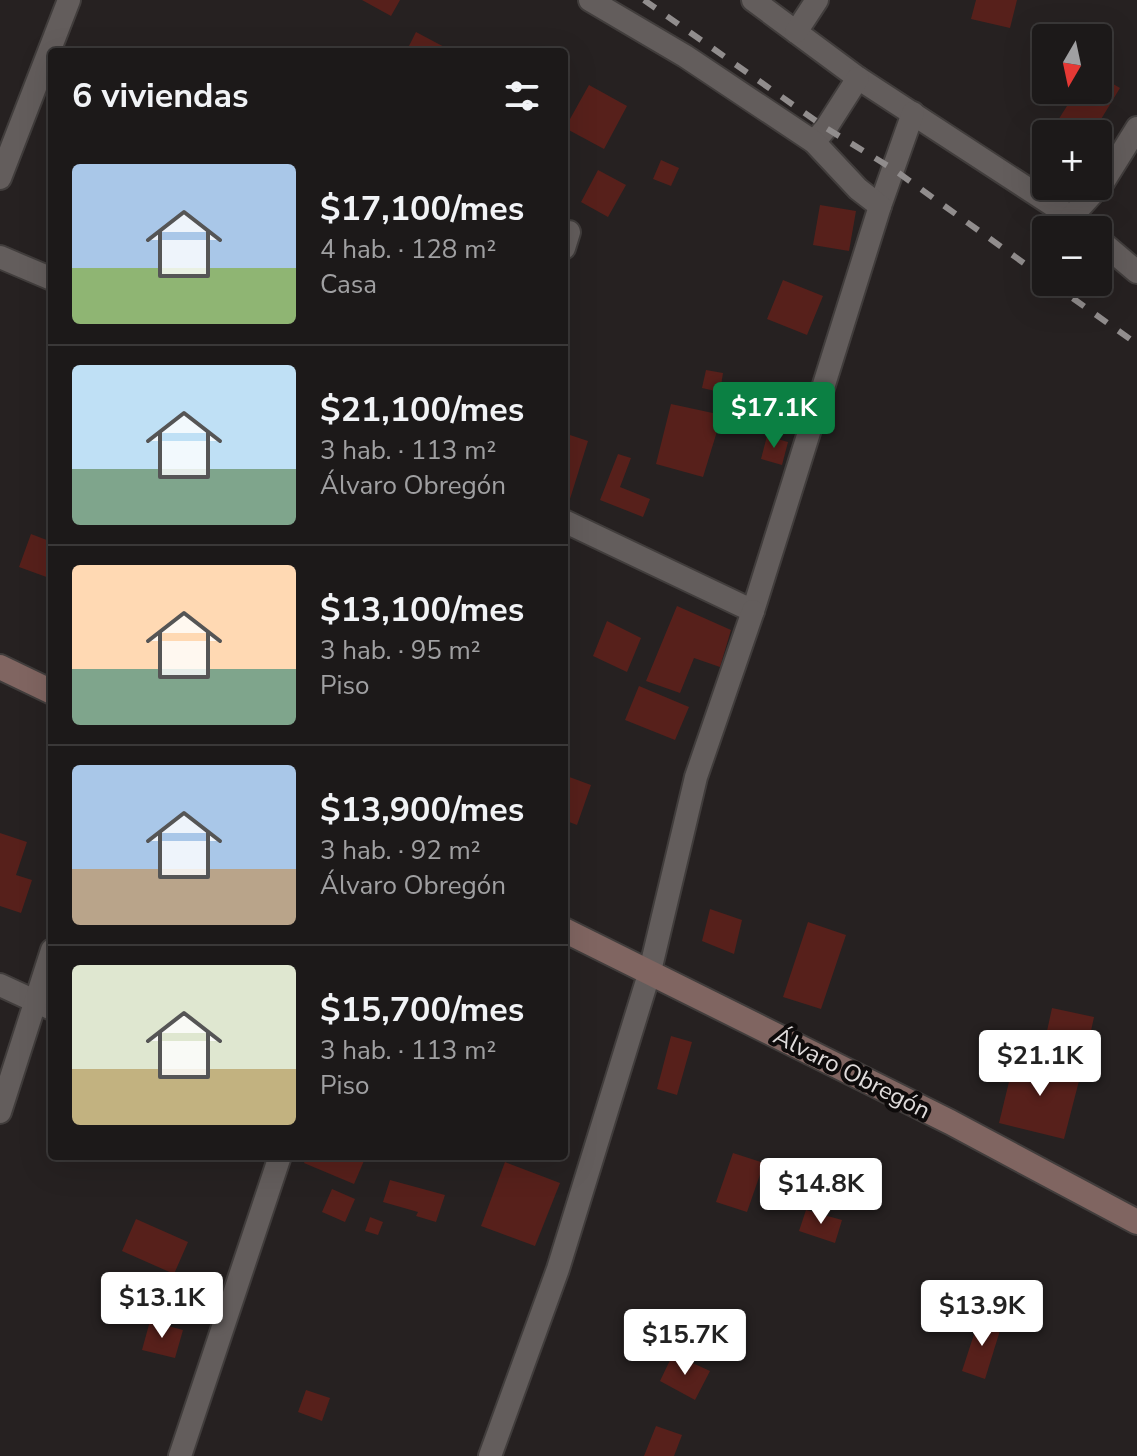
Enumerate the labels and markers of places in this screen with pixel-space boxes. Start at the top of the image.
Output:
pin: $17.1K [709,382,839,450]
pin: $21.1K [975,1030,1105,1098]
pin: $14.8K [756,1158,886,1226]
pin: $13.1K [97,1272,227,1340]
pin: $13.9K [917,1280,1047,1348]
pin: $15.7K [620,1309,750,1377]

